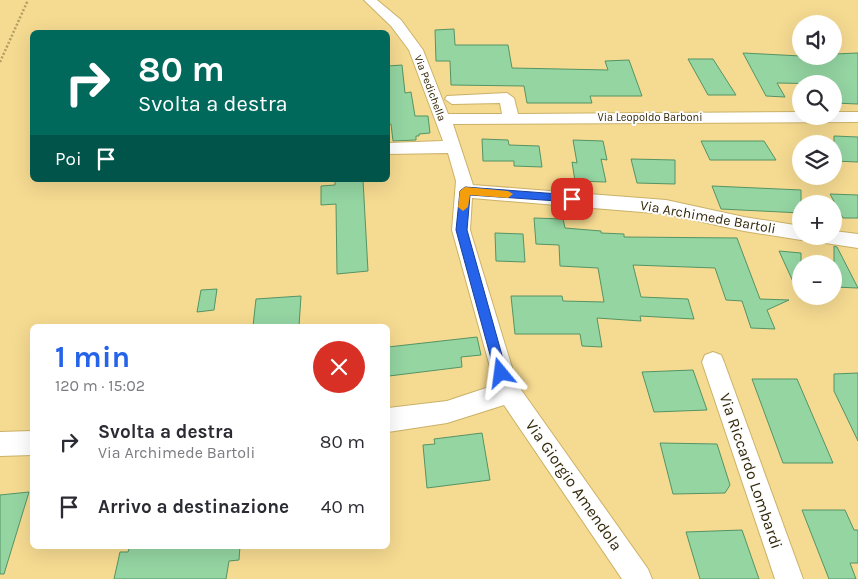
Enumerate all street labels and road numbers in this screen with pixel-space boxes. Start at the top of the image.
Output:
street label: Via Pedichella [411,53,449,123]
street label: Via Leopoldo Barboni [598,111,702,124]
street label: Via Archimede Bartoli [639,197,777,237]
street label: Via Riccardo Lombardi [715,391,787,551]
street label: Via Giorgio Amendola [522,416,626,554]

